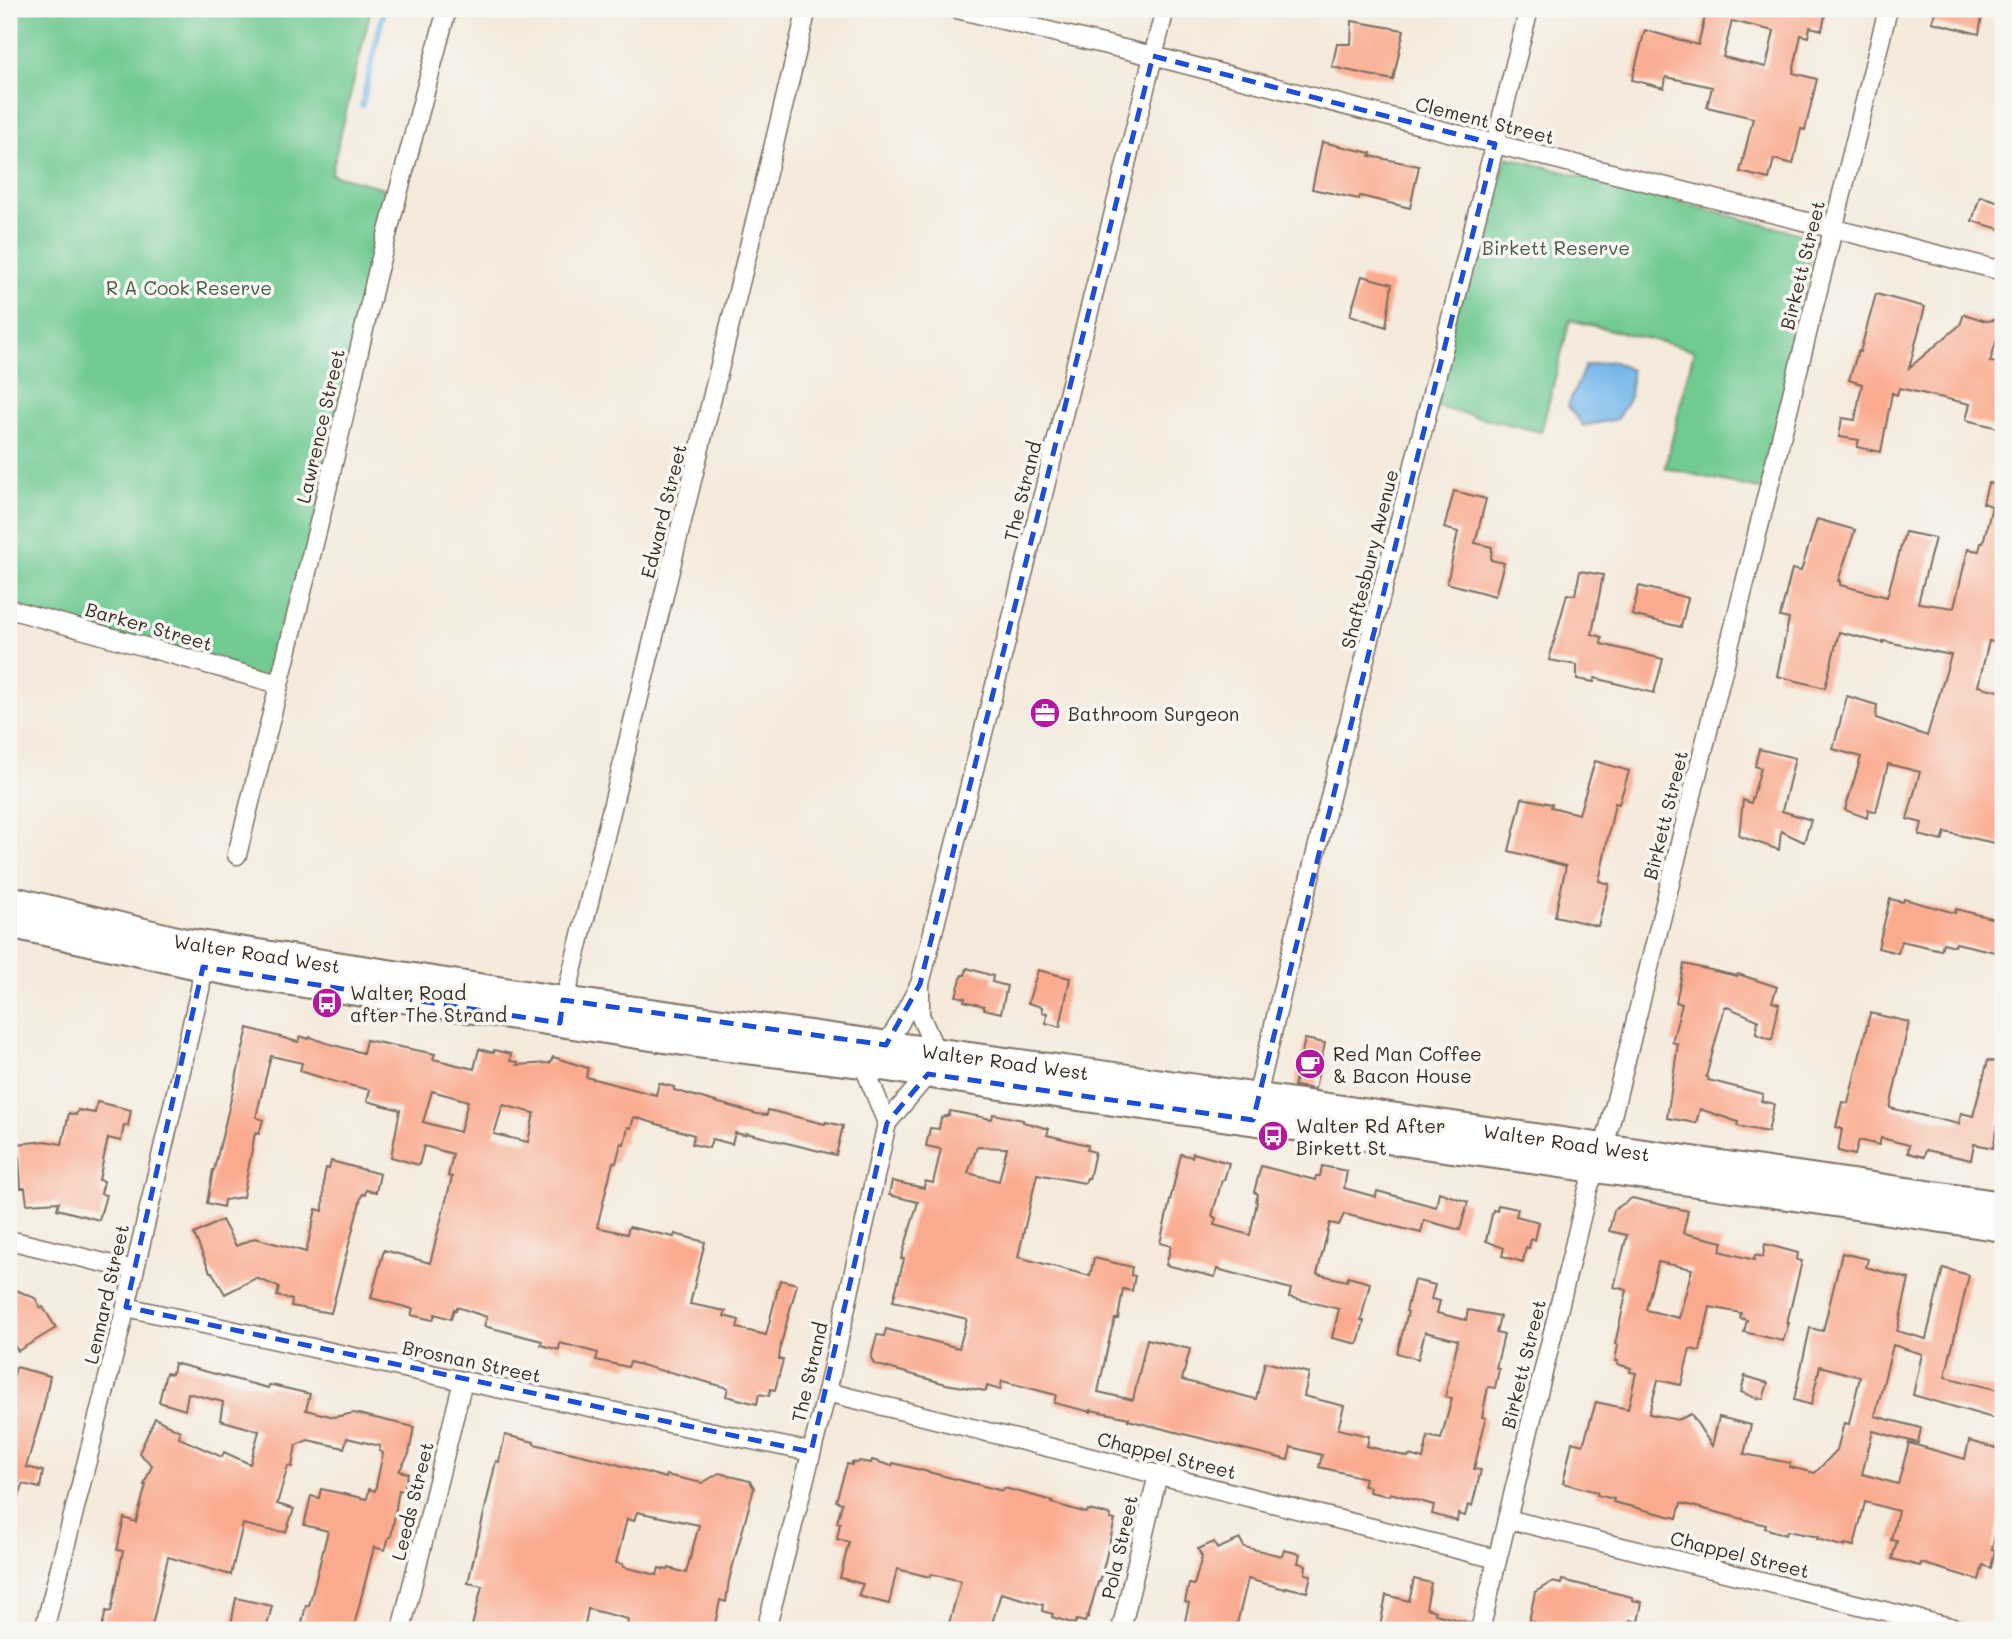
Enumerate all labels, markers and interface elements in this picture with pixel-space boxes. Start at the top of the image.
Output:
street label: Clement Street [1413,91,1557,149]
street label: Birkett Street [1774,198,1830,332]
park label: Birkett Reserve [1482,235,1630,260]
park label: R A Cook Reserve [106,275,272,300]
street label: Lawrence Street [290,346,350,506]
street label: The Strand [998,438,1046,544]
street label: Edward Street [634,441,692,581]
street label: Shaftesbury Avenue [1335,467,1403,651]
street label: Barker Street [83,596,215,656]
office icon: Bathroom Surgeon [1028,696,1062,730]
place label: Bathroom Surgeon [1068,701,1239,726]
street label: Birkett Street [1637,748,1693,882]
street label: Walter Road West [172,928,342,978]
place label: Walter Road after The Strand [350,980,507,1027]
bus stop icon: Walter Road after The Strand [310,986,344,1020]
street label: Walter Road West [920,1037,1090,1085]
place label: Red Man Coffee & Bacon House [1333,1041,1482,1088]
cafe icon: Red Man Coffee & Bacon House [1293,1047,1327,1081]
place label: Walter Rd After Birkett St [1296,1113,1446,1160]
street label: Walter Road West [1481,1117,1652,1166]
bus stop icon: Walter Rd After Birkett St [1256,1119,1290,1153]
street label: Lennard Street [78,1222,134,1366]
street label: Birkett Street [1495,1297,1551,1431]
street label: The Strand [785,1319,833,1425]
street label: Brosnan Street [400,1334,544,1388]
street label: Chappel Street [1095,1426,1239,1484]
street label: Leeds Street [385,1439,439,1563]
street label: Pola Street [1095,1493,1143,1601]
street label: Chappel Street [1668,1525,1812,1583]

